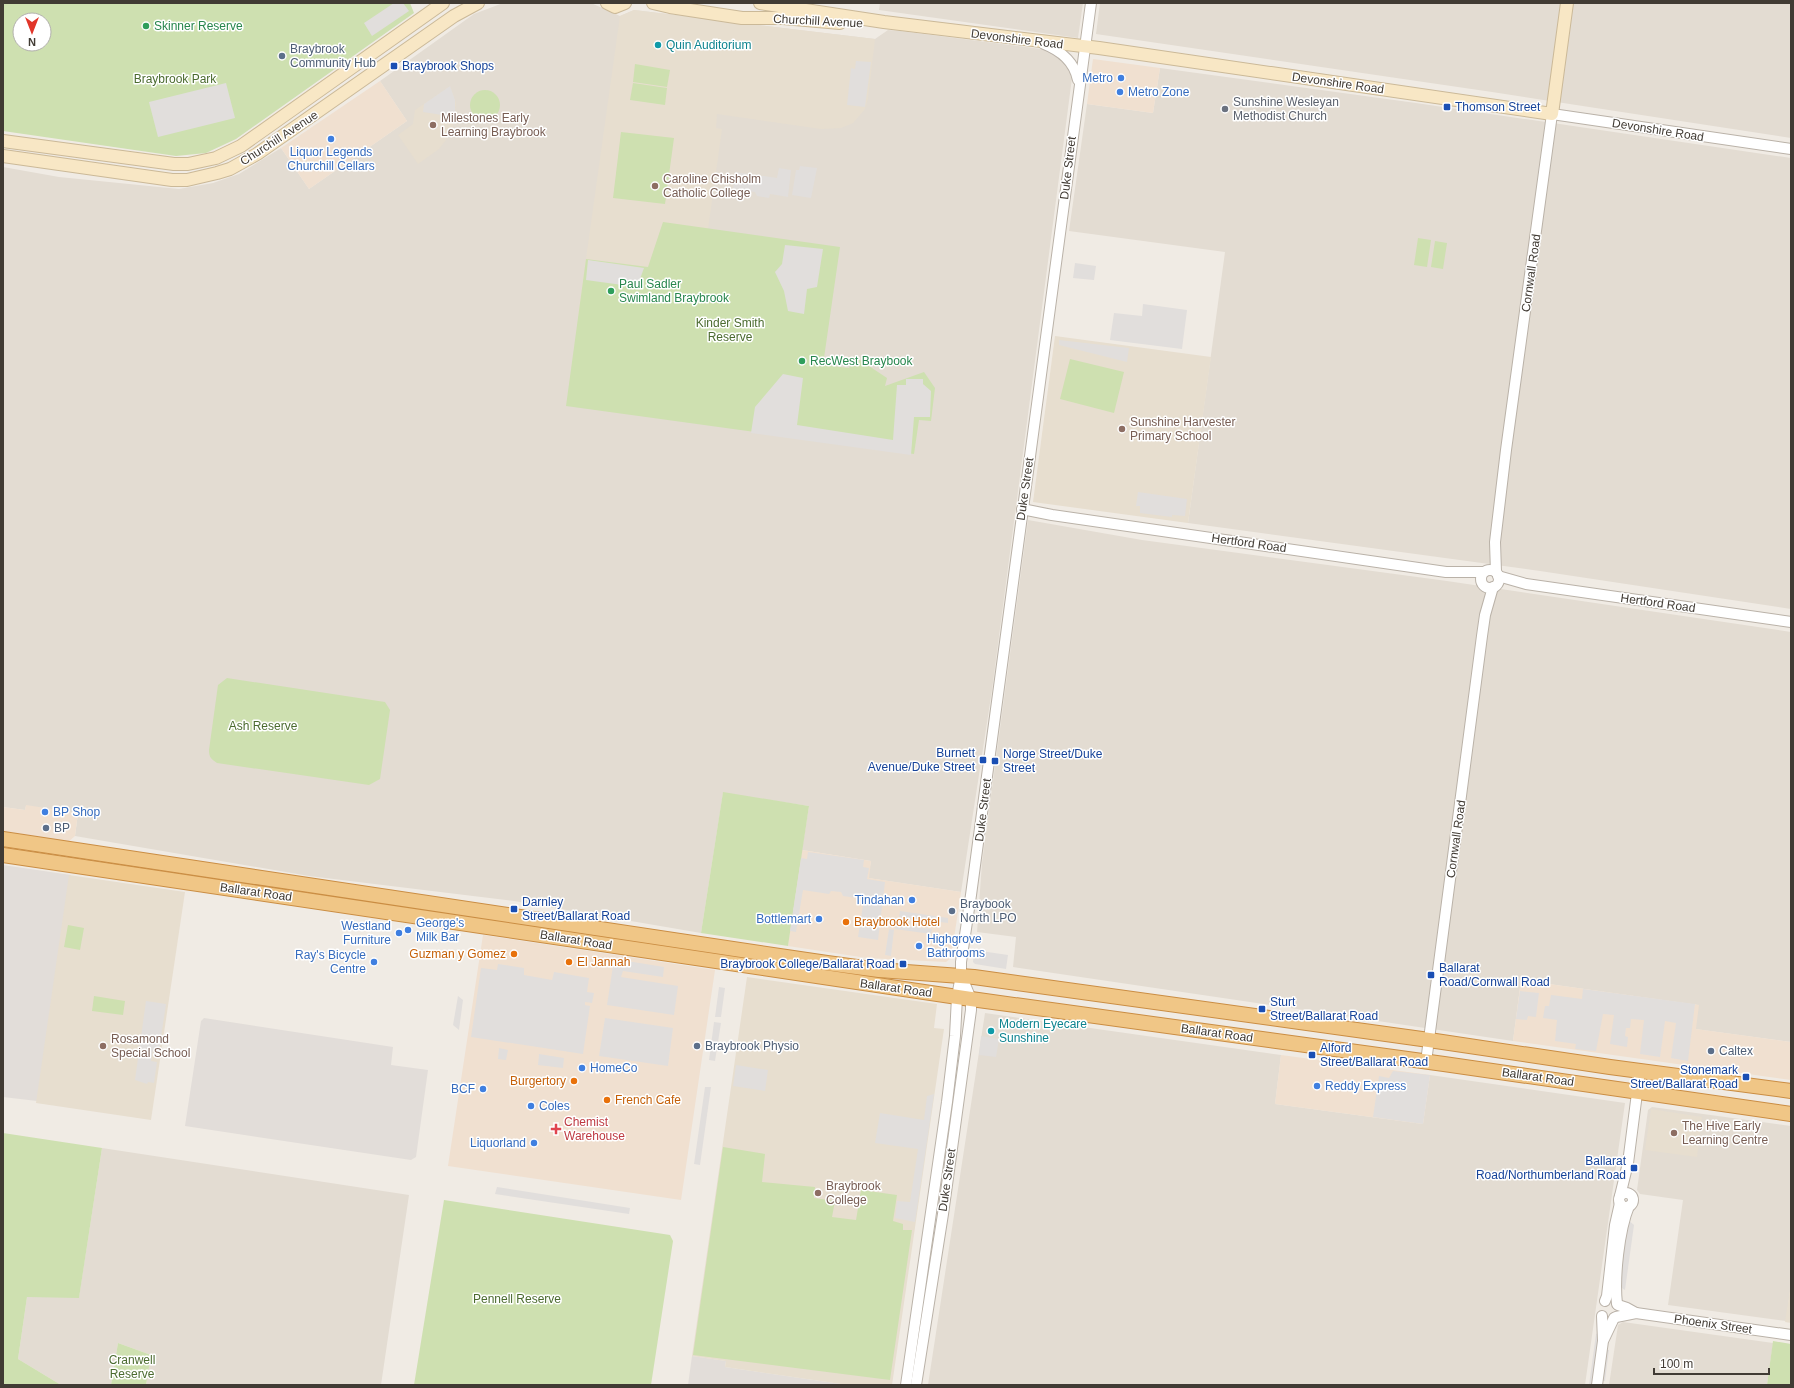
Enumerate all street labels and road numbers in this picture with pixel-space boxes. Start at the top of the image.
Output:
street label: Churchill Avenue [773,12,864,30]
street label: Devonshire Road [970,26,1064,52]
street label: Devonshire Road [1291,70,1385,96]
street label: Churchill Avenue [238,107,321,168]
street label: Devonshire Road [1611,116,1705,144]
street label: Duke Street [1057,135,1079,200]
street label: Cornwall Road [1519,233,1543,313]
street label: Duke Street [1014,456,1036,521]
street label: Hertford Road [1211,531,1287,555]
street label: Hertford Road [1620,591,1696,615]
street label: Duke Street [972,777,994,842]
street label: Cornwall Road [1444,799,1468,879]
street label: Ballarat Road [219,880,293,904]
street label: Ballarat Road [539,927,613,953]
street label: Ballarat Road [859,976,933,1000]
street label: Ballarat Road [1180,1021,1254,1045]
street label: Ballarat Road [1501,1065,1575,1089]
street label: Duke Street [936,1147,958,1212]
street label: Phoenix Street [1673,1312,1754,1337]

